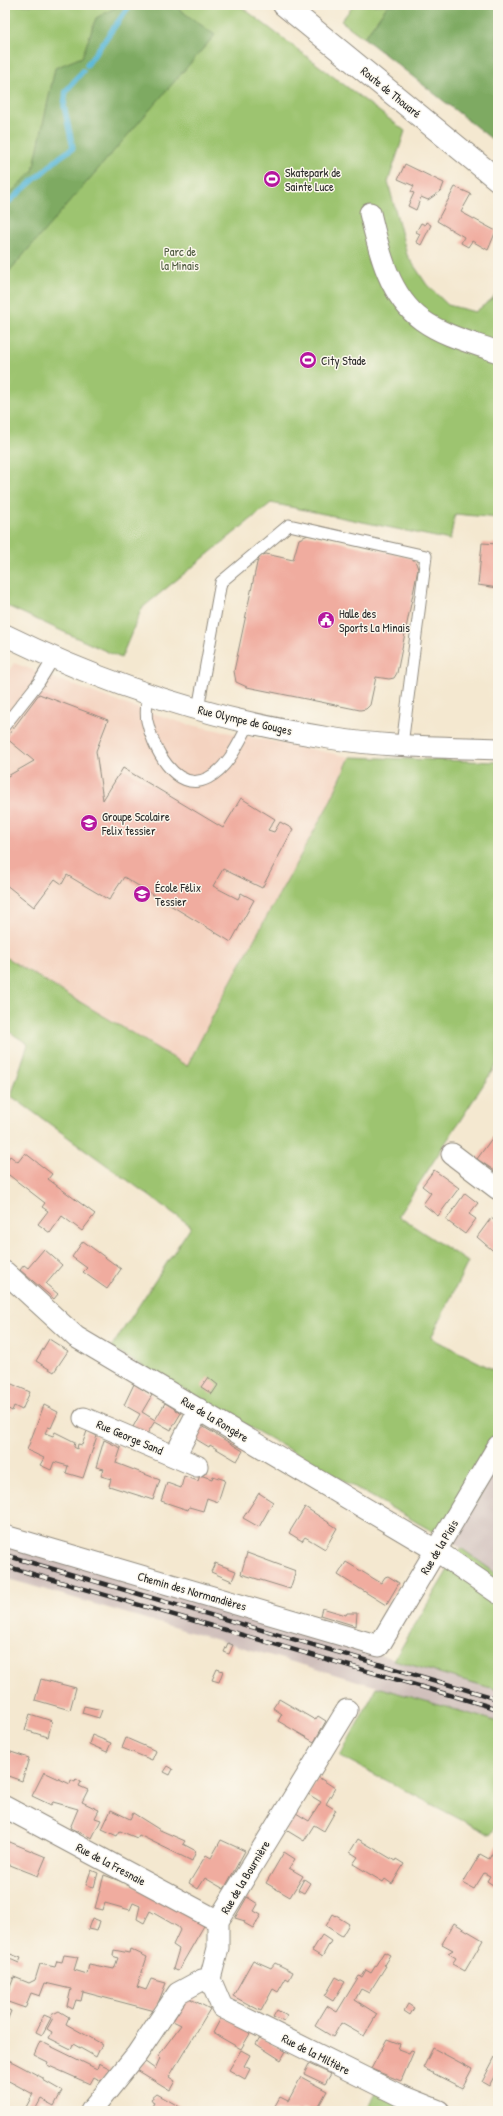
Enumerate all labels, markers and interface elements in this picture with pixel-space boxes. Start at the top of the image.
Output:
street label: Route de Thouaré [357,62,425,122]
place label: Skatepark de Sainte Luce [285,164,341,195]
sports icon: Skatepark de Sainte Luce [262,169,282,189]
park label: Parc de la Minais [161,243,199,274]
sports icon: City Stade [298,350,318,370]
place label: City Stade [321,352,366,369]
place label: Halle des Sports La Minais [339,605,410,636]
public building icon: Halle des Sports La Minais [316,610,336,630]
street label: Rue Olympe de Gouges [196,701,294,739]
place label: Groupe Scolaire Felix tessier [101,808,170,839]
school or university icon: Groupe Scolaire Felix tessier [79,813,99,833]
place label: École Félix Tessier [155,879,201,910]
school or university icon: École Félix Tessier [132,884,152,904]
street label: Rue de la Rongère [178,1392,252,1446]
street label: Rue George Sand [94,1415,166,1459]
street label: Rue de la Piais [416,1516,462,1578]
street label: Chemin des Normandières [136,1567,249,1615]
street label: Rue de la Bournière [216,1837,274,1917]
street label: Rue de la Fresnaie [73,1838,149,1890]
street label: Rue de la Miltière [279,2029,353,2079]

